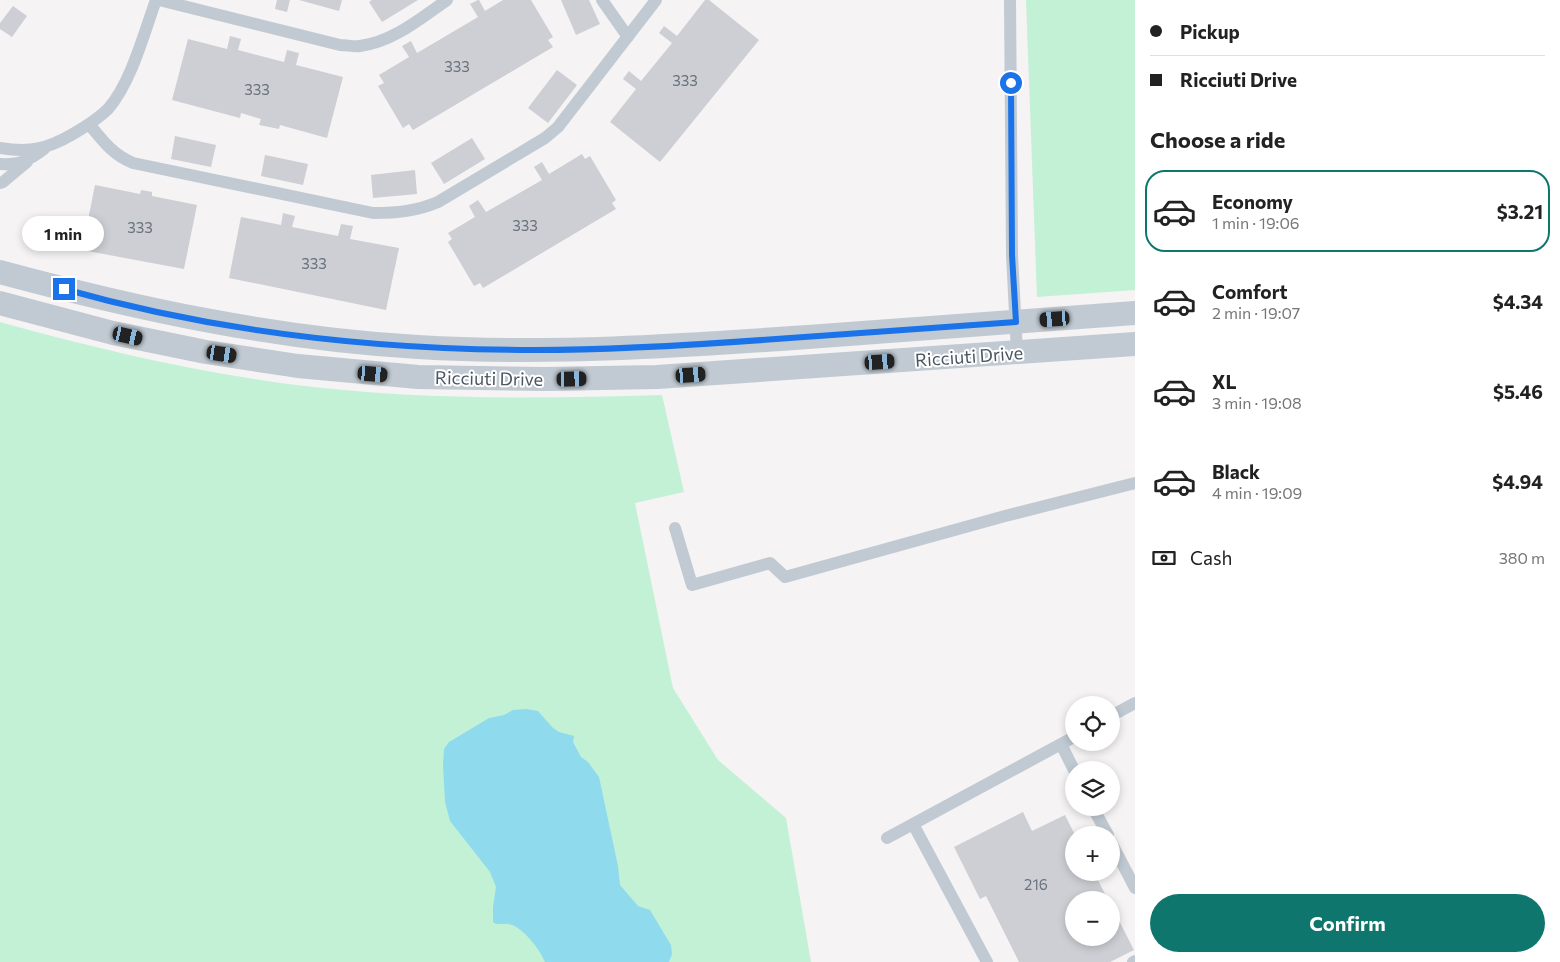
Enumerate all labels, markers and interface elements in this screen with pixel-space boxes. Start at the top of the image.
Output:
text: Pickup [1180,20,1240,43]
house number: 333 [444,57,470,75]
text: Ricciuti Drive [1180,68,1297,91]
house number: 333 [672,71,698,89]
route start [1000,72,1022,94]
house number: 333 [244,80,270,98]
text: Choose a ride [1150,126,1285,153]
icon: car [1152,189,1197,234]
text: Economy [1212,190,1293,213]
text: $3.21 [1497,200,1543,223]
text: 1 min · 19:06 [1212,213,1300,232]
callout: 1 min [23,216,105,252]
house number: 333 [512,216,538,234]
house number: 333 [127,218,153,236]
text: 1 min [44,224,82,243]
house number: 333 [301,254,327,272]
route end [53,278,75,300]
icon: car [1152,279,1197,324]
text: Comfort [1212,280,1288,303]
text: $4.34 [1493,290,1543,313]
text: 2 min · 19:07 [1212,303,1300,322]
car [1039,310,1070,328]
car [111,325,144,347]
street label: Ricciuti Drive [914,341,1024,371]
car [206,344,237,364]
car [864,353,895,371]
car [357,365,388,383]
street label: Ricciuti Drive [435,366,543,390]
car [675,366,706,384]
icon: car [1152,369,1197,414]
text: XL [1212,370,1237,393]
car [556,371,587,387]
text: $5.46 [1493,380,1543,403]
text: 3 min · 19:08 [1212,393,1302,412]
icon: car [1152,459,1197,504]
text: Black [1212,460,1260,483]
text: $4.94 [1492,470,1543,493]
text: 4 min · 19:09 [1212,483,1302,502]
icon: cash [1150,544,1178,572]
text: Cash [1190,546,1232,569]
text: 380 m [1499,548,1545,567]
map controls [1065,696,1120,946]
button: locate [1065,696,1120,751]
button: layers [1065,761,1120,816]
button: + [1065,826,1120,881]
house number: 216 [1024,875,1048,893]
button: − [1065,891,1120,946]
button: Confirm [1150,894,1545,952]

